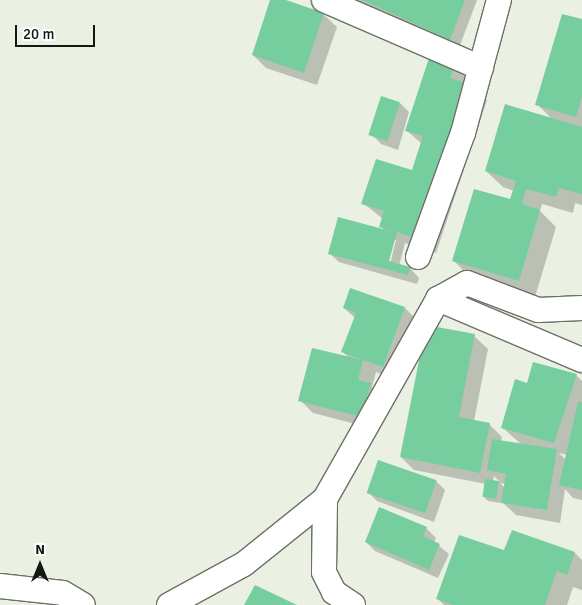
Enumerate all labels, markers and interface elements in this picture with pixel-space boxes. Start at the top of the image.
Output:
scale bar [18,15,98,47]
text: 20 m [23,25,54,43]
north arrow [15,540,65,590]
text: N [35,541,45,558]

